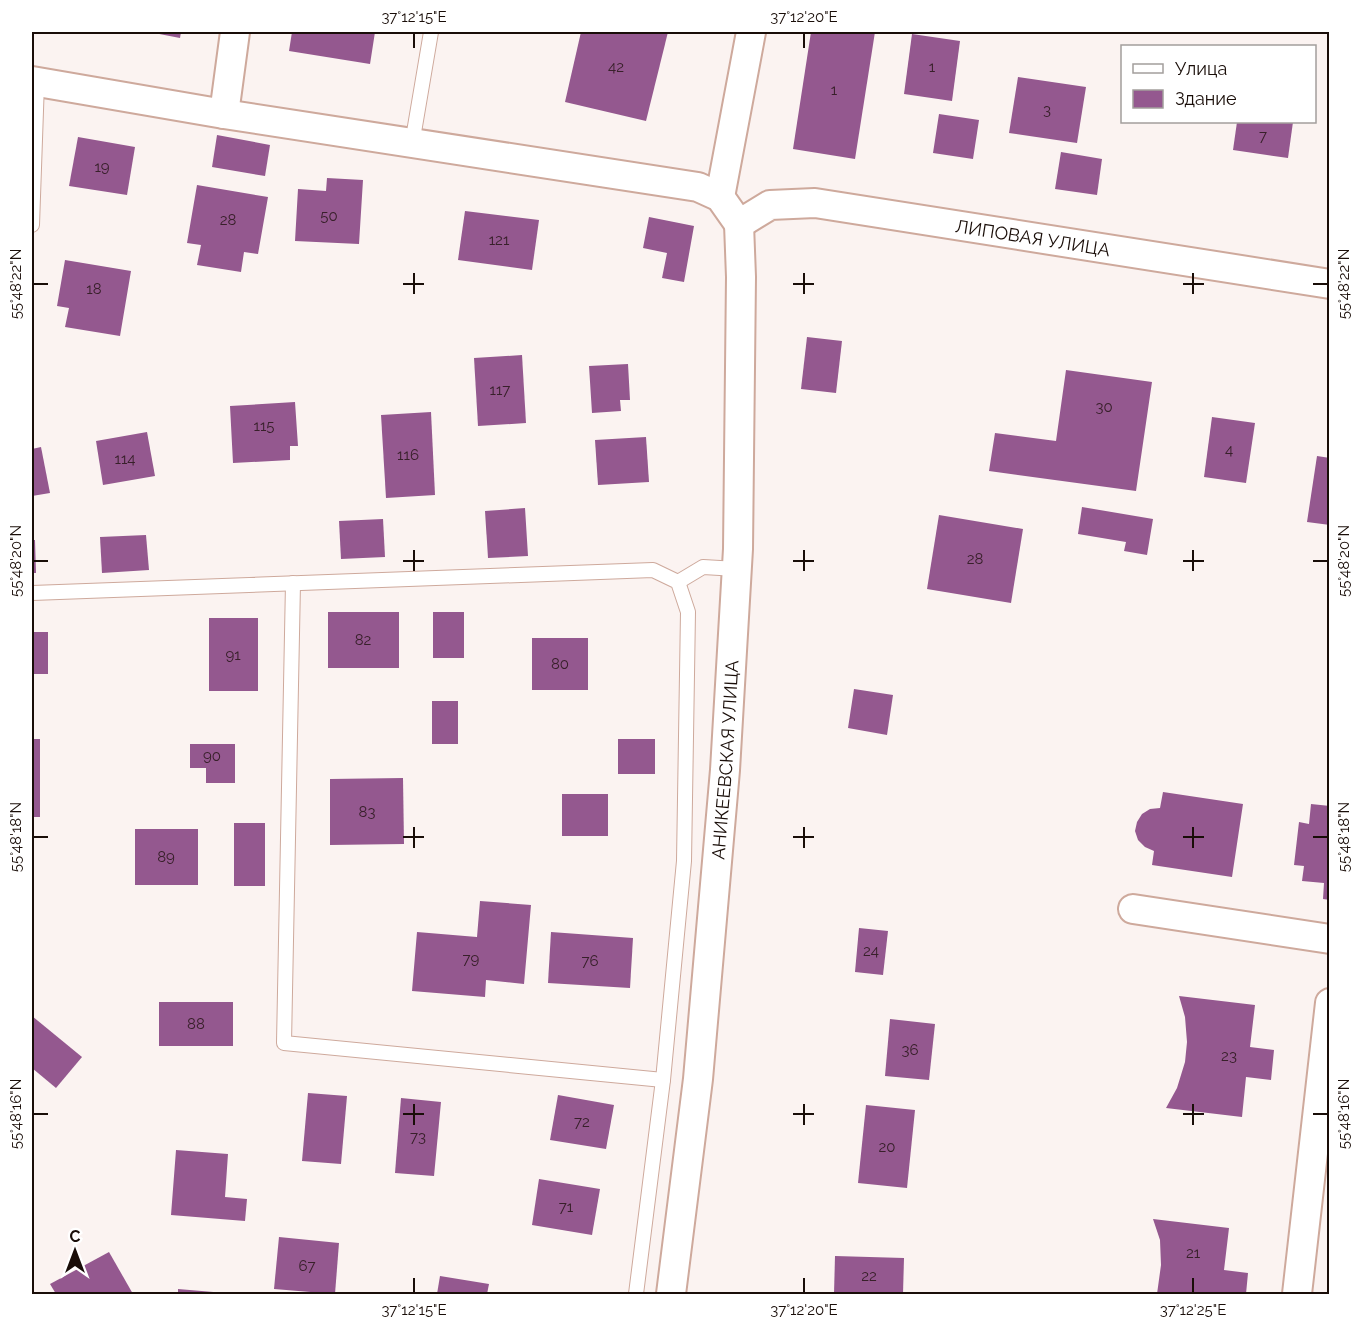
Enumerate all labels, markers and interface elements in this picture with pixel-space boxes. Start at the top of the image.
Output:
text: 37°12'15"E [381,8,447,26]
text: 37°12'20"E [770,8,838,26]
legend [1121,45,1316,123]
house number: 42 [608,58,624,76]
house number: 1 [929,58,936,76]
text: Улица [1175,58,1227,79]
house number: 1 [831,81,838,99]
text: Здание [1175,88,1237,109]
house number: 3 [1043,101,1051,119]
house number: 7 [1259,127,1267,145]
house number: 19 [94,158,110,176]
house number: 50 [320,207,338,225]
house number: 28 [220,211,236,229]
street label: ЛИПОВАЯ УЛИЦА [954,215,1112,260]
house number: 121 [489,231,510,249]
text: 55°48'22"N [7,249,25,319]
text: 55°48'22"N [1335,249,1353,319]
house number: 18 [86,280,102,298]
house number: 117 [490,381,510,399]
house number: 30 [1095,398,1113,416]
house number: 115 [253,417,275,435]
house number: 4 [1225,441,1233,459]
house number: 116 [397,446,419,464]
house number: 114 [114,450,136,468]
text: 55°48'20"N [7,525,25,597]
text: 55°48'20"N [1335,525,1353,597]
house number: 28 [967,550,983,568]
house number: 82 [355,631,372,649]
house number: 91 [225,646,241,664]
house number: 80 [551,655,569,673]
street label: АНИКЕЕВСКАЯ УЛИЦА [707,660,742,860]
house number: 90 [203,747,221,765]
text: 55°48'18"N [7,802,25,872]
text: 55°48'18"N [1335,802,1353,872]
house number: 83 [359,803,375,821]
house number: 89 [157,848,175,866]
house number: 24 [863,942,879,960]
house number: 79 [463,950,480,968]
house number: 76 [581,952,599,970]
house number: 88 [187,1015,205,1033]
house number: 36 [901,1041,919,1059]
house number: 23 [1221,1047,1237,1065]
text: 55°48'16"N [7,1079,25,1149]
text: 55°48'16"N [1335,1079,1353,1149]
house number: 72 [574,1113,590,1131]
house number: 73 [410,1128,426,1146]
house number: 20 [879,1138,896,1156]
house number: 71 [559,1198,574,1216]
north arrow [45,1221,105,1281]
text: С [70,1227,81,1246]
house number: 21 [1186,1244,1201,1262]
house number: 67 [298,1257,316,1275]
house number: 22 [861,1267,877,1285]
text: 37°12'15"E [381,1301,447,1319]
text: 37°12'20"E [770,1301,838,1319]
text: 37°12'25"E [1160,1301,1226,1319]

